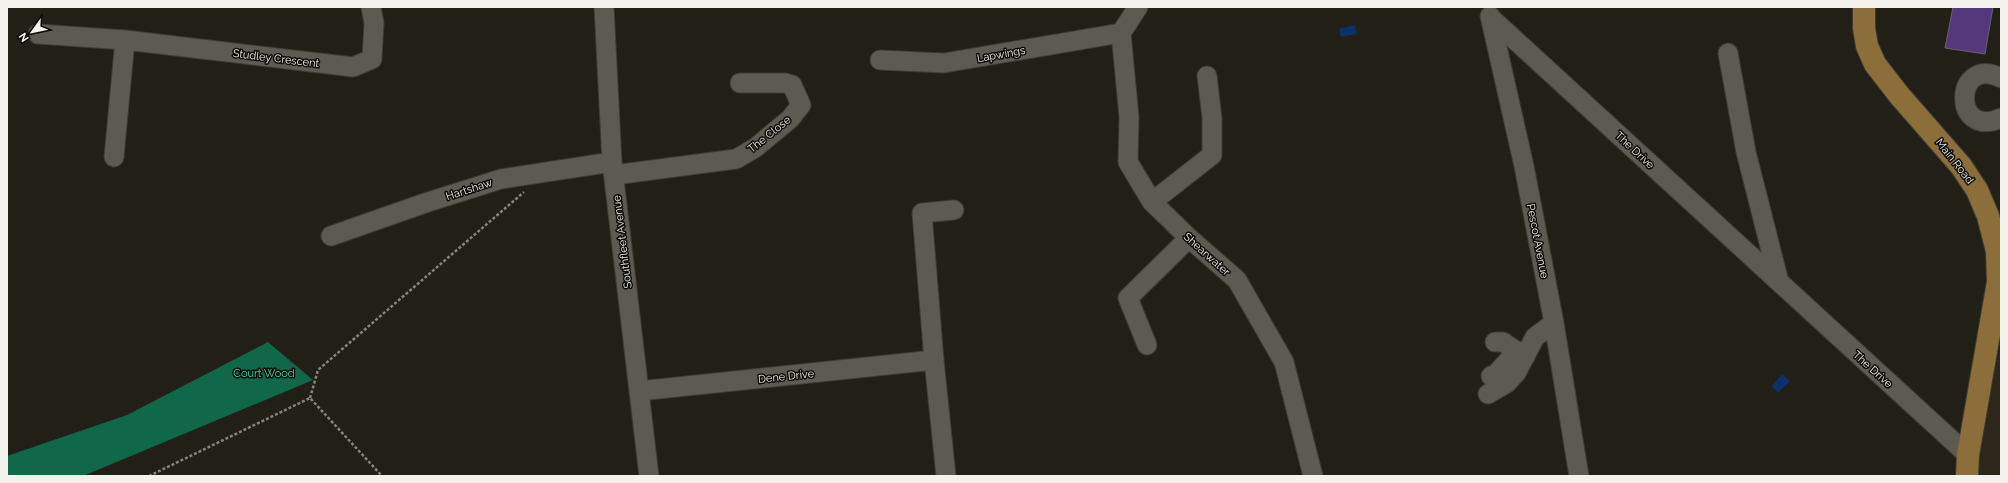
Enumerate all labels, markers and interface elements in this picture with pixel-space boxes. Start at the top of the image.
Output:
north arrow [12,12,52,52]
text: N [16,30,32,44]
street label: Lapwings [976,44,1026,65]
street label: Studley Crescent [232,47,320,70]
street label: The Close [745,113,794,156]
street label: The Drive [1612,129,1657,172]
street label: Main Road [1933,136,1976,187]
street label: Hartshaw [444,176,494,203]
street label: Southfleet Avenue [610,194,635,289]
street label: Pescot Avenue [1524,203,1551,280]
street label: Shearwater [1181,230,1233,279]
street label: The Drive [1850,348,1895,391]
park label: Court Wood [233,367,295,380]
street label: Dene Drive [757,367,815,386]

